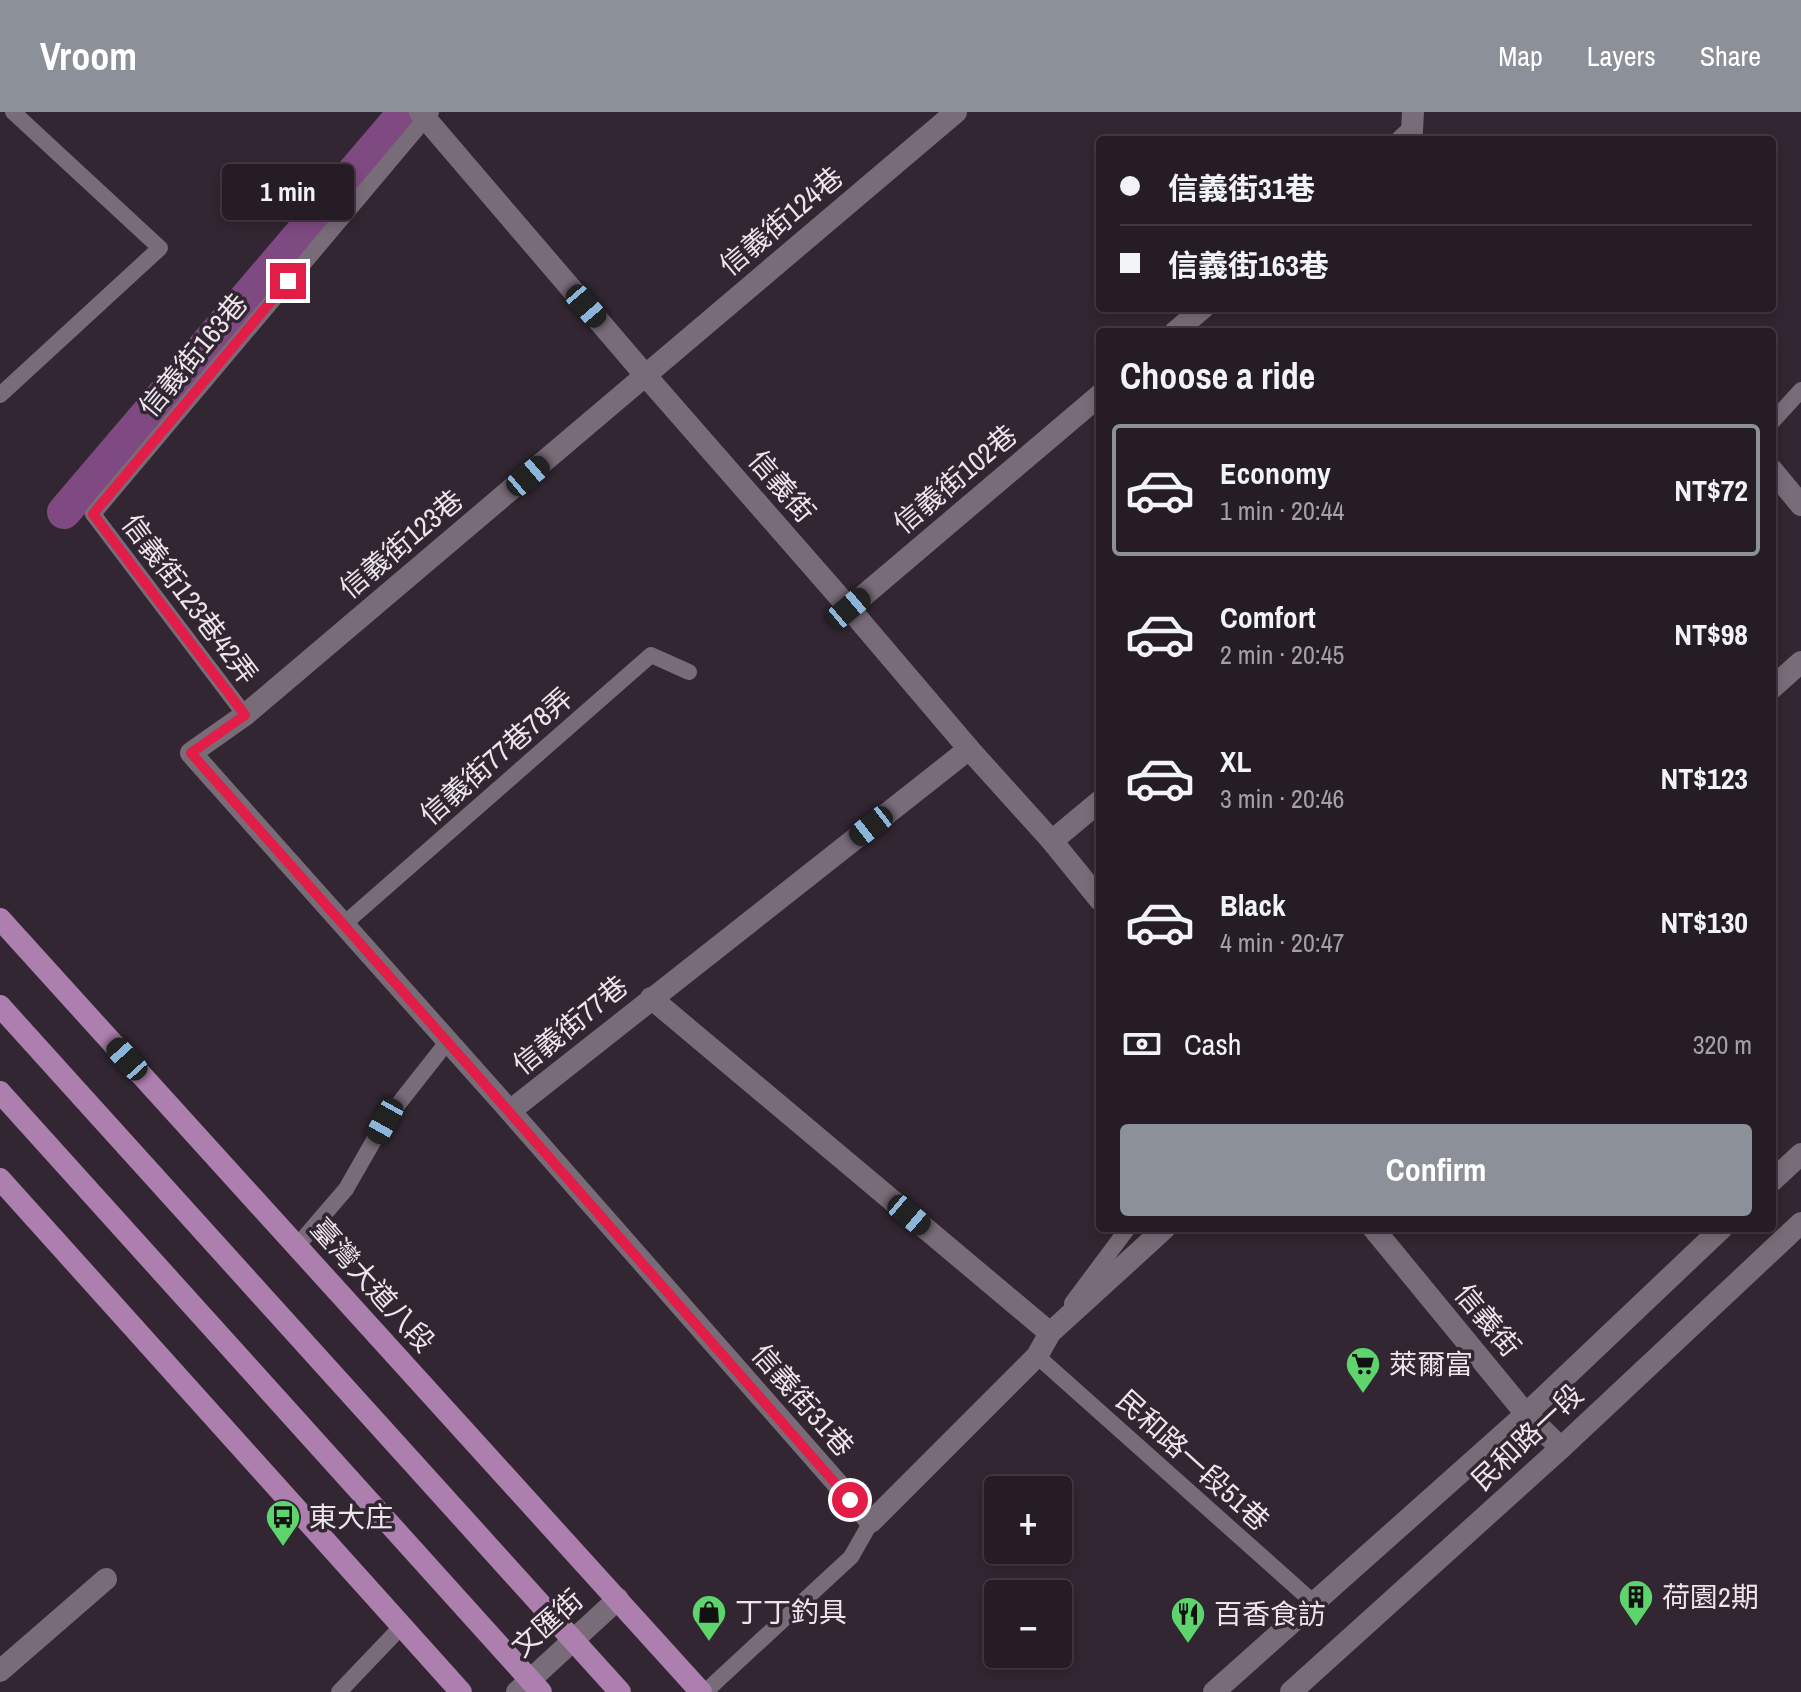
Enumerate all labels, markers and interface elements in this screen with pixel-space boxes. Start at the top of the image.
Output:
text: Vroom [40,31,137,82]
text: Map [1498,37,1543,75]
text: Layers [1587,37,1656,75]
text: Share [1700,37,1761,75]
street label: 信義街124巷 [711,158,851,284]
callout: 1 min [222,165,354,221]
text: 信義街31巷 [1168,168,1315,208]
text: 1 min [260,174,316,209]
text: 信義街163巷 [1168,245,1329,285]
route end [270,263,306,299]
car [561,280,611,332]
street label: 信義街163巷 [130,285,256,425]
text: Choose a ride [1120,352,1315,400]
street label: 信義街102巷 [885,416,1025,542]
street label: 信義街 [740,442,824,530]
car [502,451,554,501]
text: Economy [1220,453,1331,493]
icon: car [1124,454,1196,526]
text: NT$72 [1674,470,1748,510]
street label: 信義街123巷 [331,481,471,607]
text: 1 min · 20:44 [1220,493,1344,528]
street label: 信義街123巷42弄 [113,506,267,692]
car [823,583,875,633]
text: Comfort [1220,597,1316,637]
icon: car [1124,598,1196,670]
text: NT$98 [1674,614,1748,654]
text: 2 min · 20:45 [1220,637,1344,672]
street label: 信義街77巷78弄 [411,679,581,833]
text: XL [1220,741,1251,781]
icon: car [1124,742,1196,814]
text: NT$123 [1660,758,1748,798]
text: 3 min · 20:46 [1220,781,1344,816]
car [845,802,897,850]
text: Black [1220,885,1286,925]
icon: car [1124,886,1196,958]
text: NT$130 [1660,902,1748,942]
text: 4 min · 20:47 [1220,925,1344,960]
street label: 信義街77巷 [505,967,635,1083]
icon: cash [1120,1022,1164,1066]
text: Cash [1184,1024,1241,1064]
text: 320 m [1693,1027,1752,1062]
car [102,1033,152,1085]
car [363,1094,407,1148]
button: Confirm [1120,1124,1752,1216]
car [883,1190,935,1240]
street label: 臺灣大道八段 [303,1210,443,1360]
street label: 信義街 [1446,1276,1530,1364]
street label: 信義街31巷 [744,1336,862,1464]
supermarket icon: 萊爾富 [1344,1345,1382,1395]
place label: 萊爾富 [1389,1345,1473,1383]
street label: 民和路一段 [1463,1375,1591,1499]
street label: 民和路一段51巷 [1108,1381,1278,1539]
map controls [984,1476,1072,1668]
button: + [984,1476,1072,1564]
route start [832,1482,868,1518]
bus stop icon: 東大庄 [264,1498,302,1548]
place label: 東大庄 [309,1498,393,1536]
building icon: 荷園2期 [1617,1578,1655,1628]
place label: 荷園2期 [1662,1578,1759,1616]
button: − [984,1580,1072,1668]
street label: 文匯街 [503,1581,591,1665]
shop icon: 丁丁釣具 [690,1593,728,1643]
place label: 丁丁釣具 [735,1593,847,1631]
restaurant icon: 百香食訪 [1169,1595,1207,1645]
place label: 百香食訪 [1214,1595,1326,1633]

